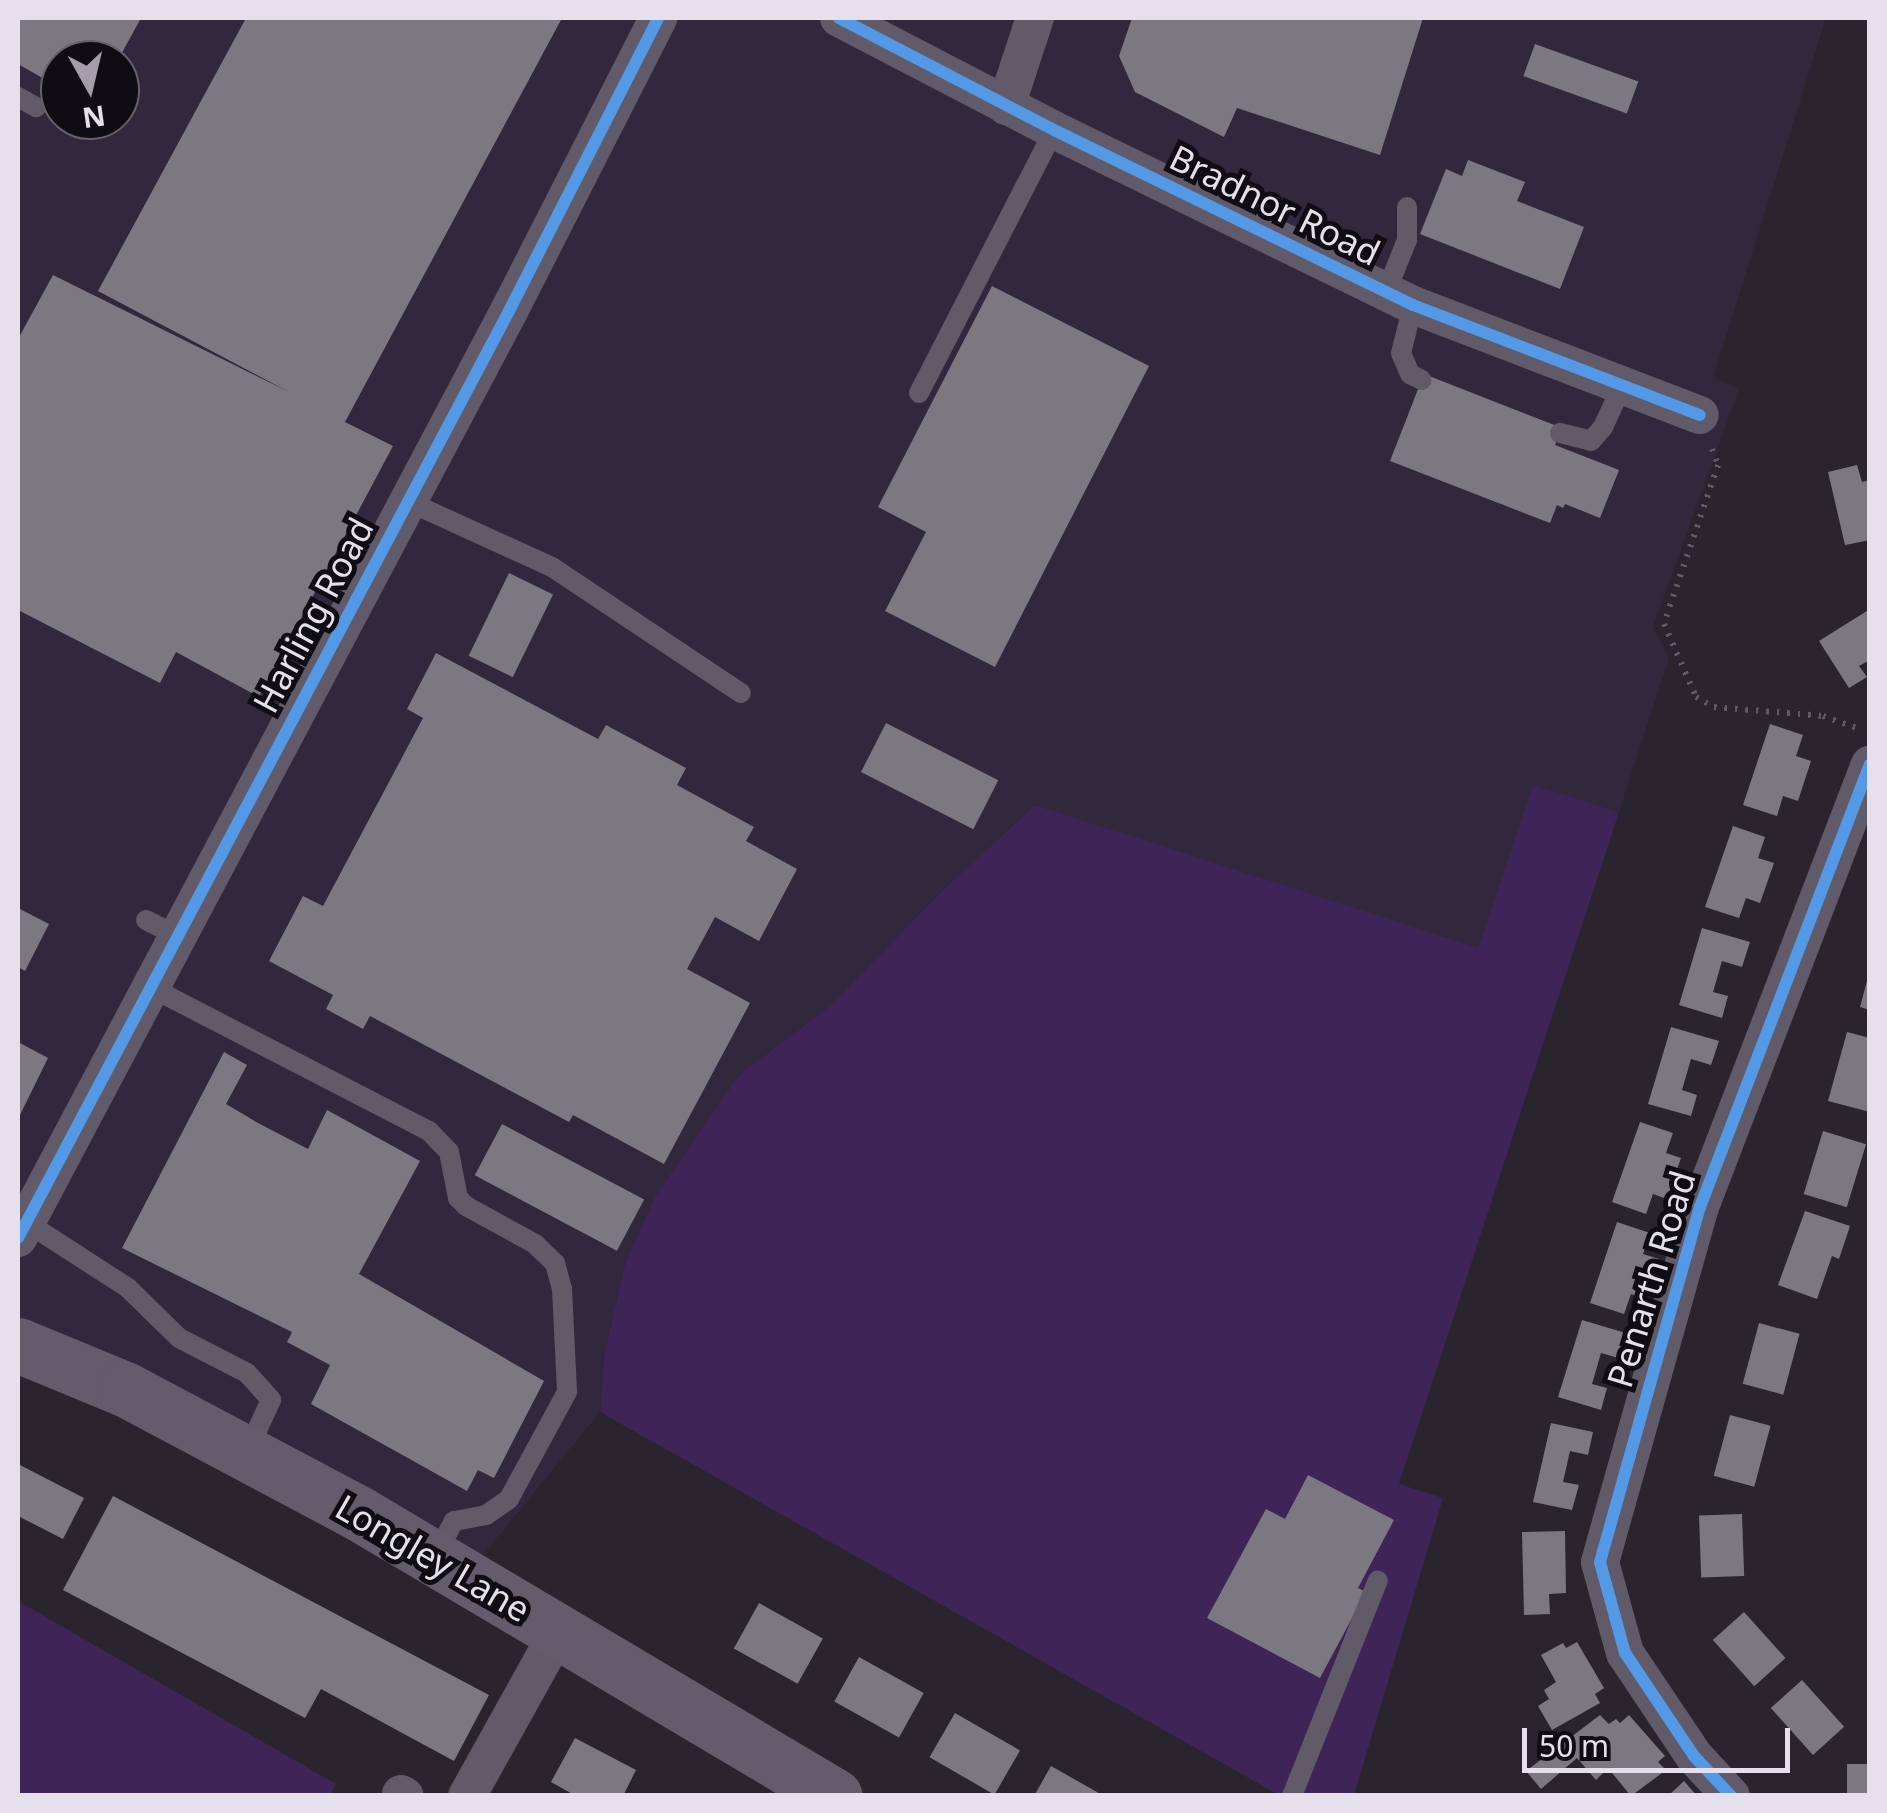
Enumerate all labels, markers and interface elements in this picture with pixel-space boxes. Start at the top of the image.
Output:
north arrow [40,40,140,140]
text: N [80,97,108,138]
street label: Bradnor Road [1163,136,1387,274]
street label: Harling Road [244,510,382,720]
street label: Penarth Road [1598,1166,1704,1392]
street label: Longley Lane [329,1486,537,1630]
scale bar [1527,1708,1794,1770]
text: 50 m [1539,1725,1609,1766]

